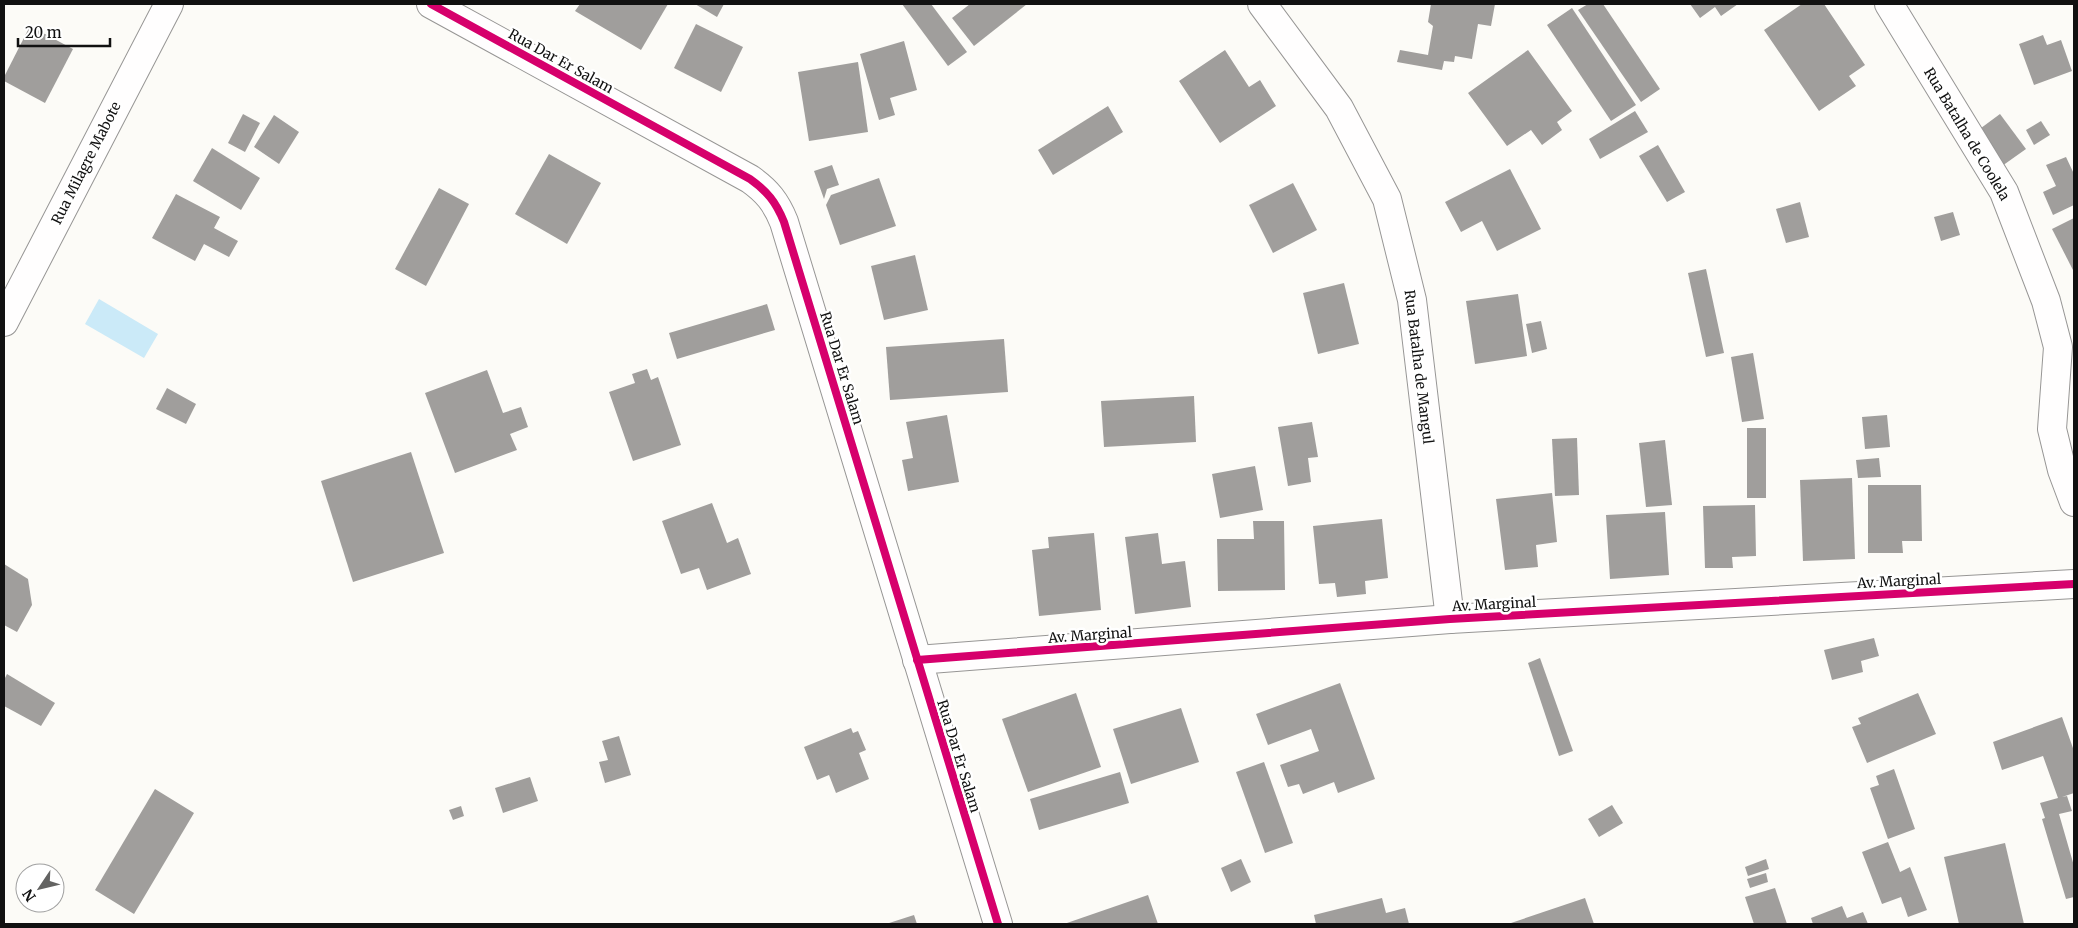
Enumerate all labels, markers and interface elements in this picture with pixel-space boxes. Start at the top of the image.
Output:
scale bar [18,15,110,47]
text: 20 m [25,23,62,42]
street label: Rua Dar Er Salam [505,25,617,97]
street label: Rua Batalha de Coolela [1920,64,2014,204]
street label: Rua Milagre Mabote [47,99,125,227]
street label: Rua Batalha de Mangul [1401,289,1437,446]
street label: Rua Dar Er Salam [816,309,868,427]
street label: Av. Marginal [1856,570,1942,592]
street label: Av. Marginal [1451,593,1537,615]
street label: Av. Marginal [1046,623,1133,647]
street label: Rua Dar Er Salam [933,697,985,815]
north arrow [15,863,65,913]
text: N [19,886,40,905]

